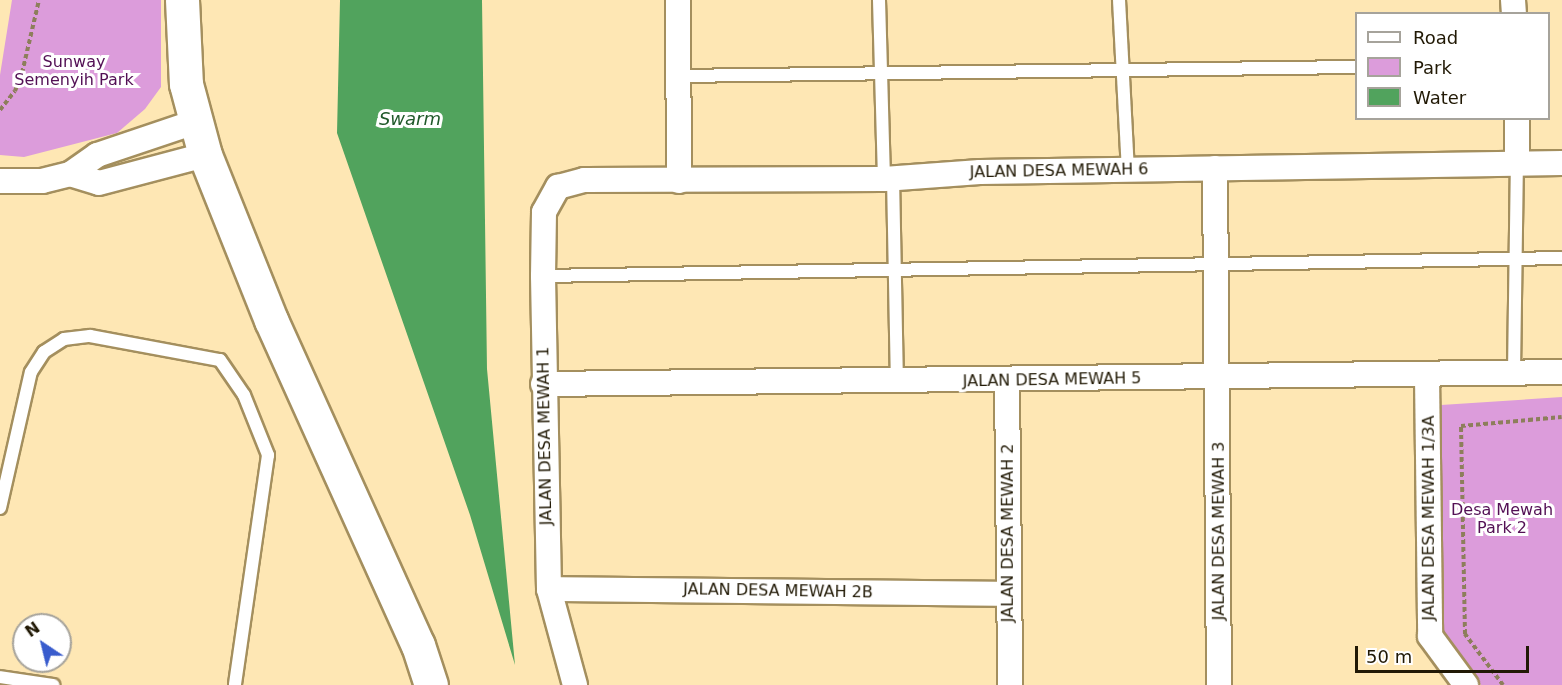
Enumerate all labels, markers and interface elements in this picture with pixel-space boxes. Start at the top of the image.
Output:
legend [1355,12,1550,120]
text: Road [1413,27,1458,48]
park label: Sunway Semenyih Park [14,52,134,90]
text: Park [1413,57,1452,78]
text: Water [1413,87,1466,108]
water label: Swarm [379,108,441,130]
street label: JALAN DESA MEWAH 6 [970,160,1148,182]
street label: JALAN DESA MEWAH 1 [534,347,556,525]
street label: JALAN DESA MEWAH 5 [963,369,1141,391]
street label: JALAN DESA MEWAH 1/3A [1419,415,1439,621]
street label: JALAN DESA MEWAH 3 [1209,442,1229,620]
street label: JALAN DESA MEWAH 2 [998,444,1018,622]
park label: Desa Mewah Park 2 [1451,500,1553,538]
street label: JALAN DESA MEWAH 2B [683,580,873,602]
north arrow [12,613,72,673]
text: N [22,618,43,641]
scale bar [1358,634,1532,672]
text: 50 m [1366,646,1412,667]

